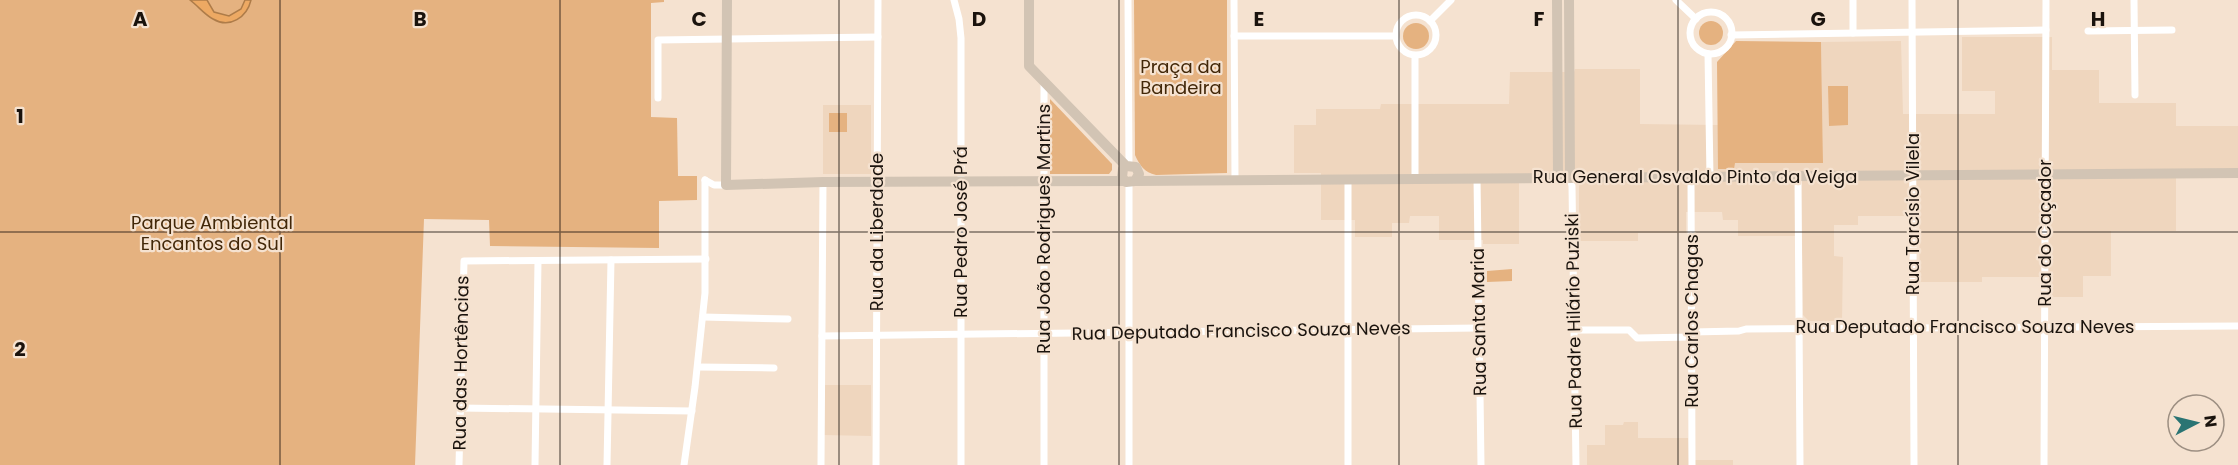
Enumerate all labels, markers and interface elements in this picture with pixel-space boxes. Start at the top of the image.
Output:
text: A [133,5,148,33]
text: B [413,5,427,33]
text: C [691,5,707,33]
text: D [972,5,986,33]
text: E [1254,5,1264,33]
text: F [1534,5,1545,33]
text: G [1810,5,1826,33]
text: H [2091,5,2105,33]
park label: Praça da Bandeira [1140,54,1222,100]
text: 1 [16,102,24,130]
street label: Rua João Rodrigues Martins [1031,104,1056,354]
street label: Rua Tarcísio Vilela [1900,133,1925,295]
street label: Rua Pedro José Prá [948,146,973,318]
street label: Rua da Liberdade [864,153,889,311]
street label: Rua do Caçador [2032,159,2057,307]
street label: Rua General Osvaldo Pinto da Veiga [1533,164,1857,189]
park label: Parque Ambiental Encantos do Sul [131,210,293,256]
street label: Rua Padre Hilário Puziski [1559,213,1588,429]
street label: Rua Carlos Chagas [1679,234,1704,408]
street label: Rua Santa Maria [1465,248,1492,396]
street label: Rua das Hortências [446,275,475,451]
street label: Rua Deputado Francisco Souza Neves [1796,314,2134,339]
street label: Rua Deputado Francisco Souza Neves [1071,315,1411,346]
text: 2 [14,335,26,363]
north arrow [2166,393,2226,453]
text: N [2198,414,2223,429]

